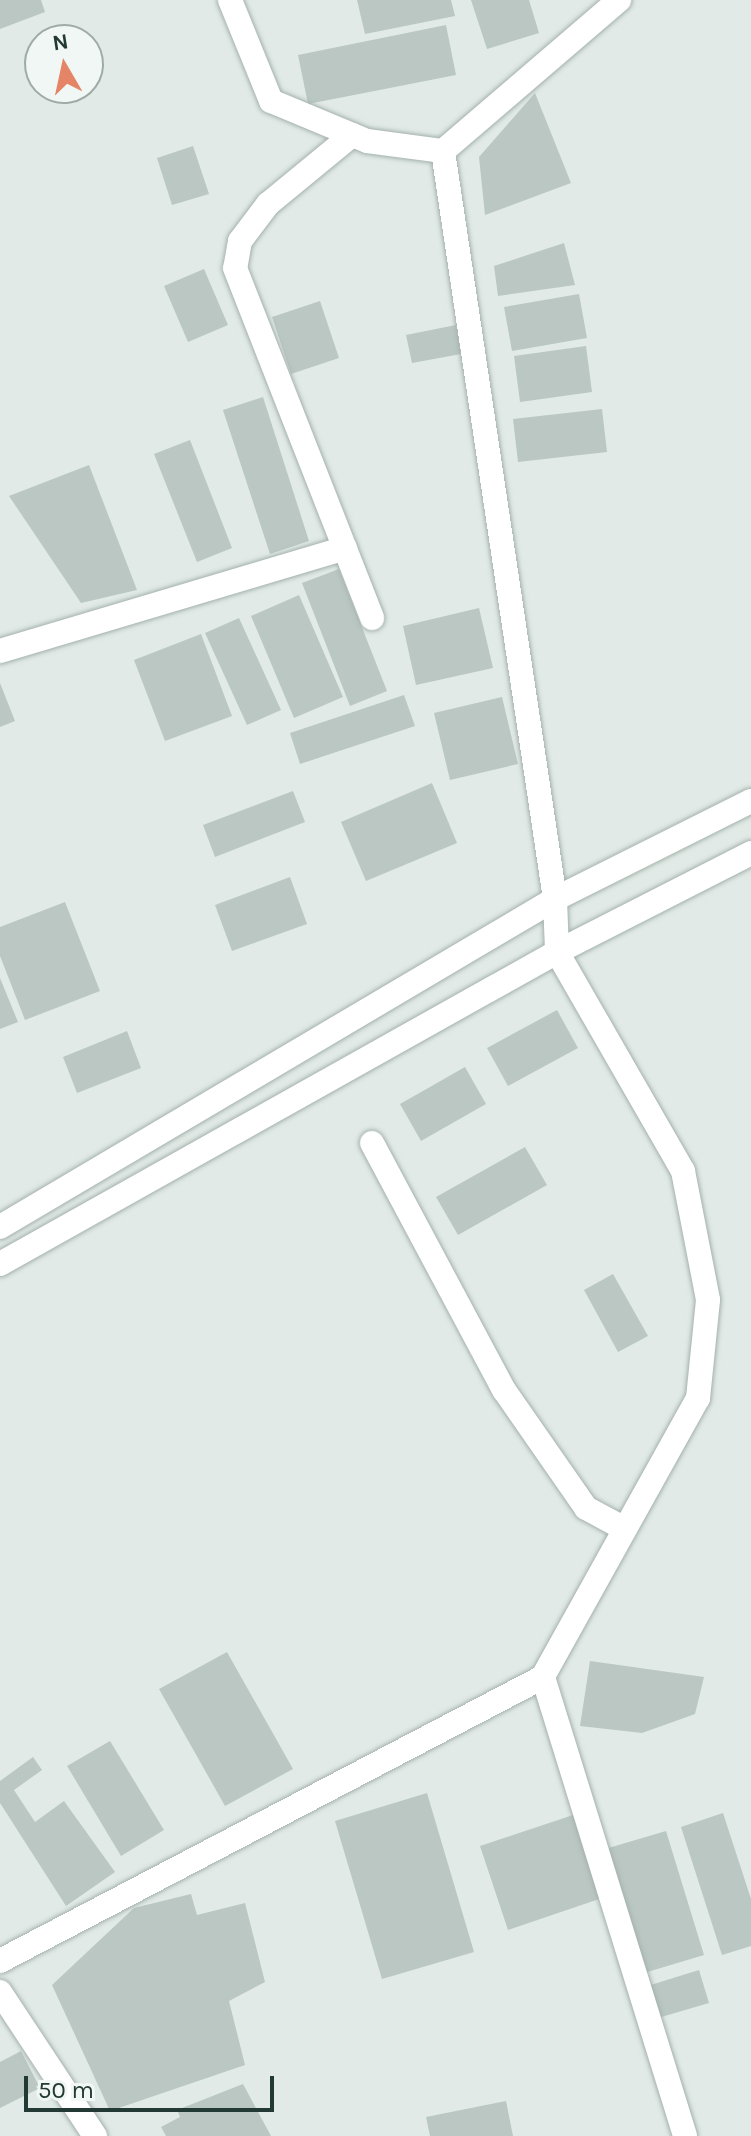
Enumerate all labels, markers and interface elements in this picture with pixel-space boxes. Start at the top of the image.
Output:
north arrow [24,24,104,104]
text: N [51,28,70,56]
scale bar [28,2060,278,2110]
text: 50 m [38,2076,94,2104]

